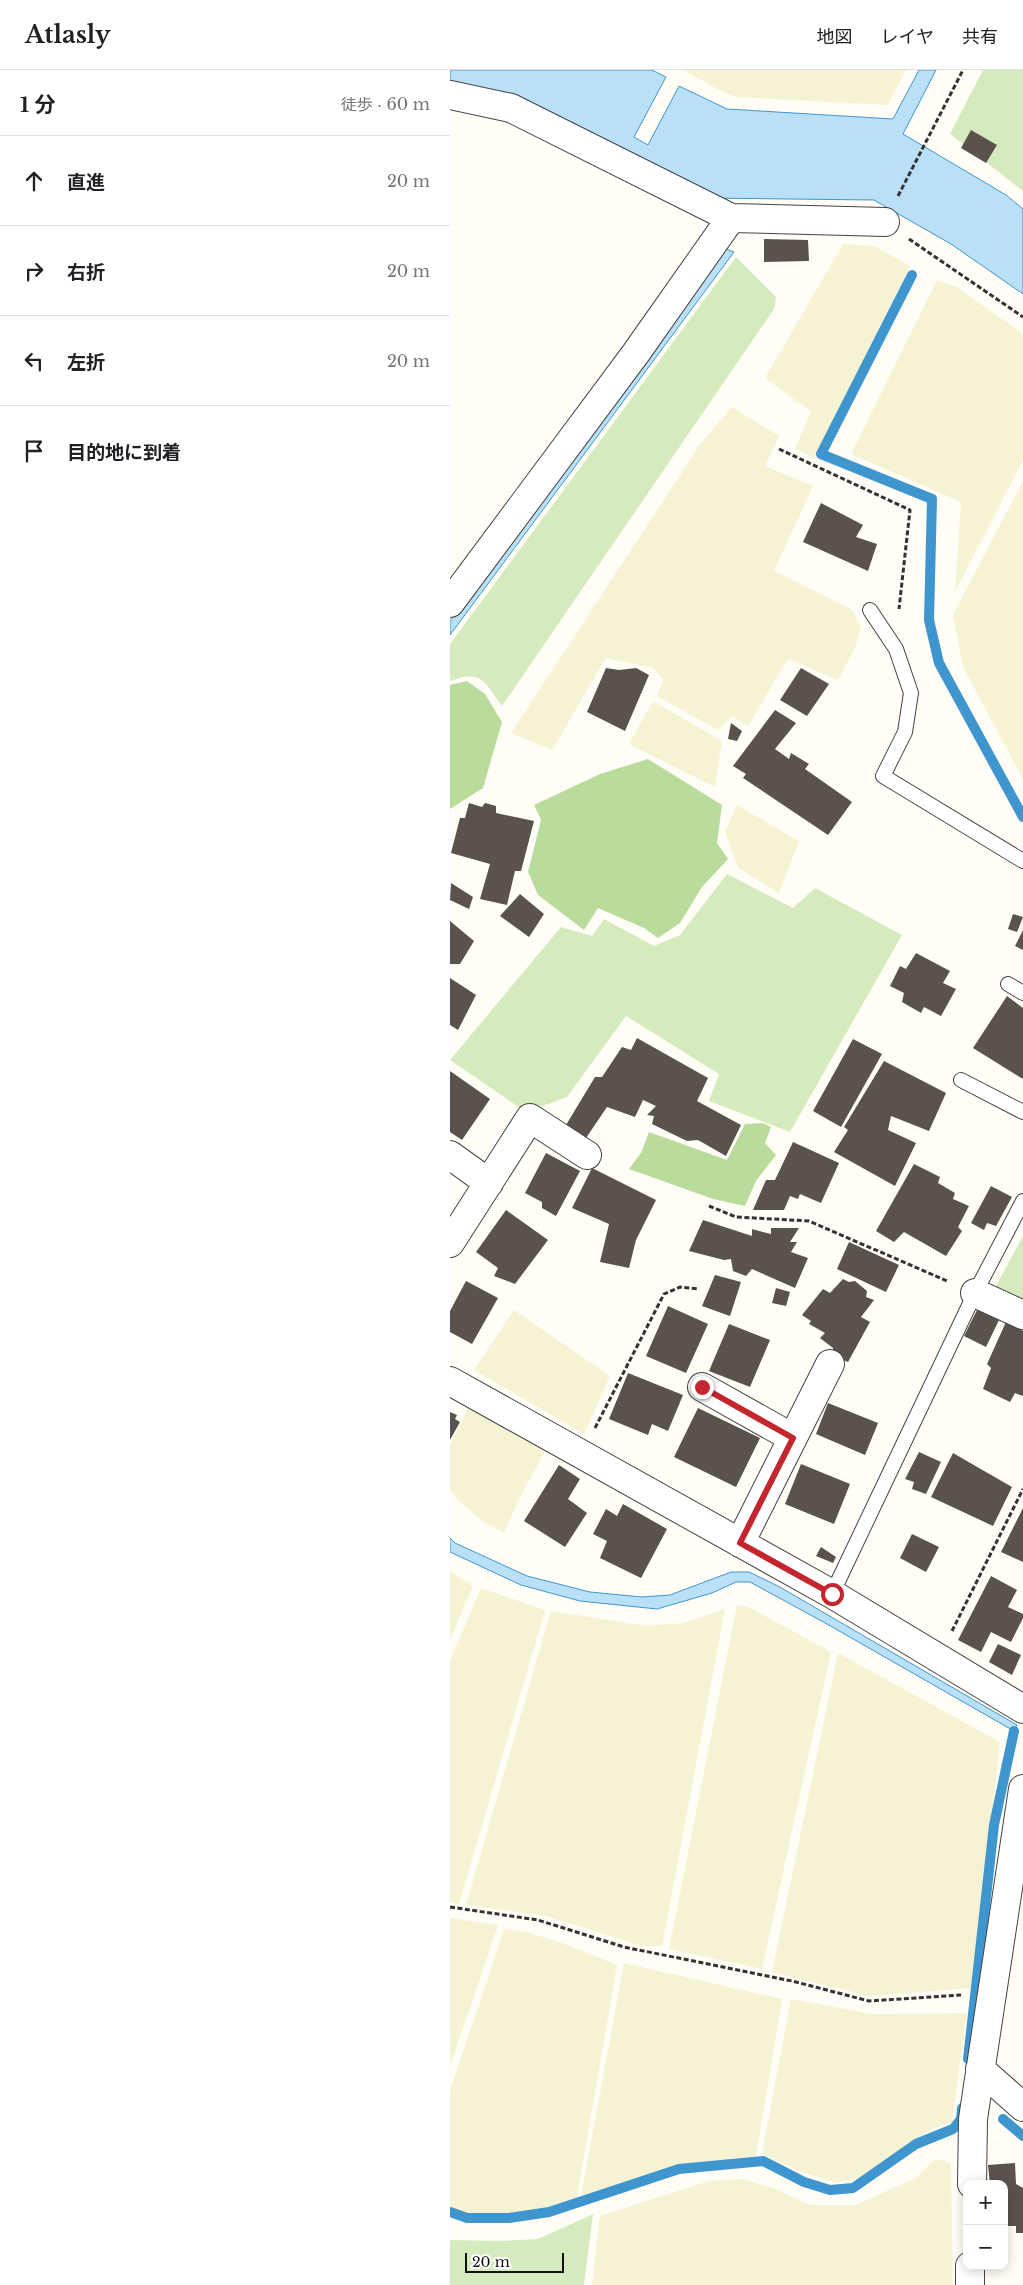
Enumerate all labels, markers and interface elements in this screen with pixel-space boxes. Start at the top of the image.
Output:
text: Atlasly [25,20,111,49]
text: 地図 [817,26,853,48]
text: レイヤ [881,26,934,48]
text: 共有 [962,26,998,48]
text: 1 分 [20,92,56,118]
text: 徒歩 · 60 m [341,94,430,114]
icon: ahead [20,167,48,195]
text: 直進 [67,171,105,194]
text: 20 m [387,171,430,191]
icon: right [20,257,48,285]
text: 右折 [67,261,105,284]
text: 20 m [387,261,430,281]
icon: left [20,347,48,375]
text: 左折 [67,351,105,374]
text: 20 m [387,351,430,371]
icon: arrive [20,437,48,465]
text: 目的地に到着 [67,441,181,464]
route end [691,1376,714,1399]
route start [821,1583,844,1606]
map controls [963,2180,1008,2270]
button: + [963,2180,1008,2225]
button: − [963,2225,1008,2270]
scale bar [465,2250,564,2273]
text: 20 m [472,2253,510,2271]

